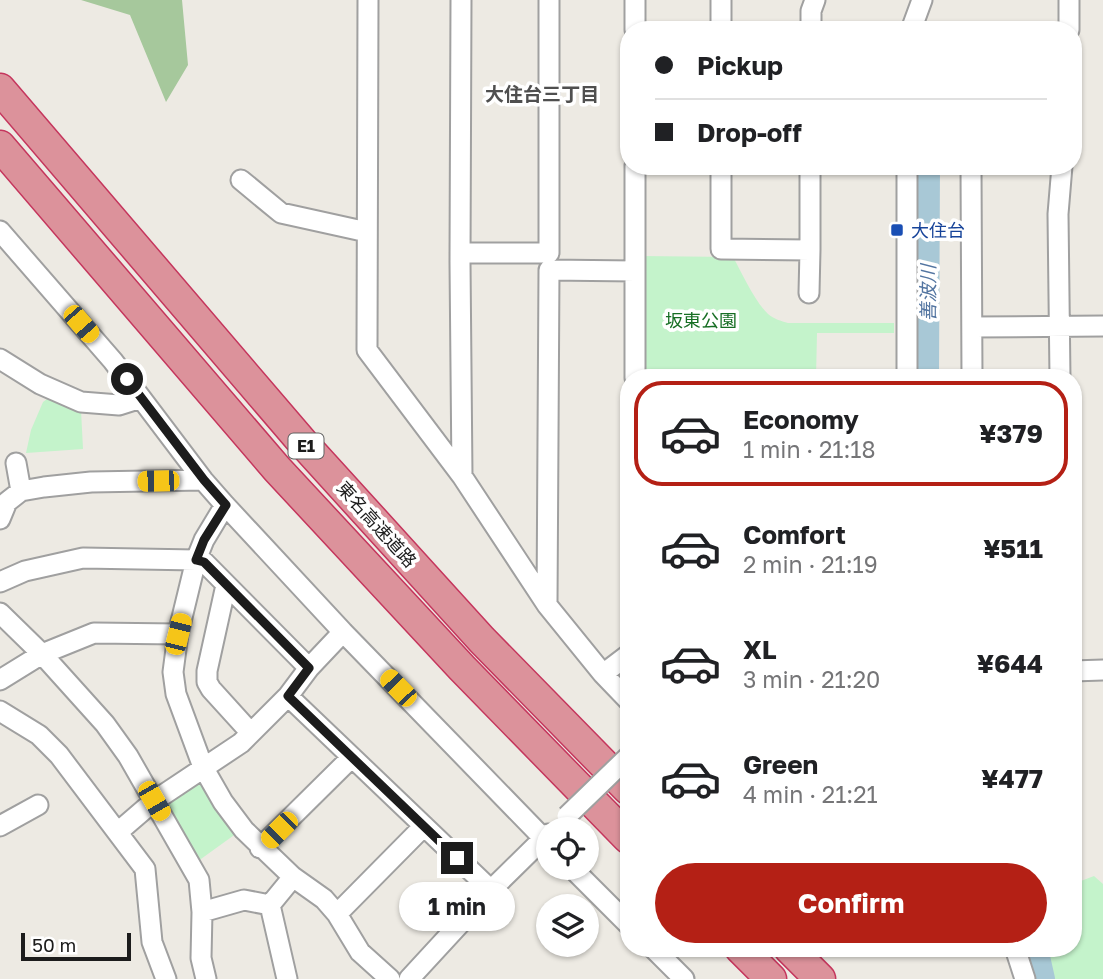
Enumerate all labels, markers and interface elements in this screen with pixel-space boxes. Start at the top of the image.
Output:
text: Pickup [697,50,783,81]
district label: 大住台三丁目 [485,82,599,105]
text: Drop-off [697,117,802,148]
place label: 大住台 [911,219,965,241]
marker: 大住台 [889,222,905,238]
water label: 善波川 [916,263,939,322]
car [60,301,103,347]
park label: 坂東公園 [665,309,737,331]
route start [111,363,143,395]
icon: car [659,402,722,465]
text: Economy [743,404,859,435]
text: ¥379 [979,418,1043,449]
road number: E1 [288,434,324,458]
text: 1 min · 21:18 [743,435,876,463]
car [137,470,180,492]
street label: 東名高速道路 [333,477,421,571]
icon: car [659,517,722,580]
text: Comfort [743,519,846,550]
text: ¥511 [983,533,1043,564]
text: 2 min · 21:19 [743,550,878,578]
car [163,611,194,657]
icon: car [659,632,722,695]
text: XL [743,634,777,665]
text: ¥644 [977,648,1043,679]
text: 3 min · 21:20 [743,665,880,693]
car [376,666,421,710]
icon: car [659,747,722,810]
text: Green [743,749,818,780]
text: ¥477 [981,763,1043,794]
car [135,778,174,824]
text: 4 min · 21:21 [743,780,878,808]
car [257,808,302,852]
map controls [536,817,599,957]
button: locate [536,817,599,880]
route end [441,842,473,874]
button: Confirm [655,863,1047,943]
callout: 1 min [399,882,515,931]
text: 1 min [428,892,486,920]
button: layers [536,894,599,957]
scale bar [21,930,131,962]
text: 50 m [32,933,76,956]

